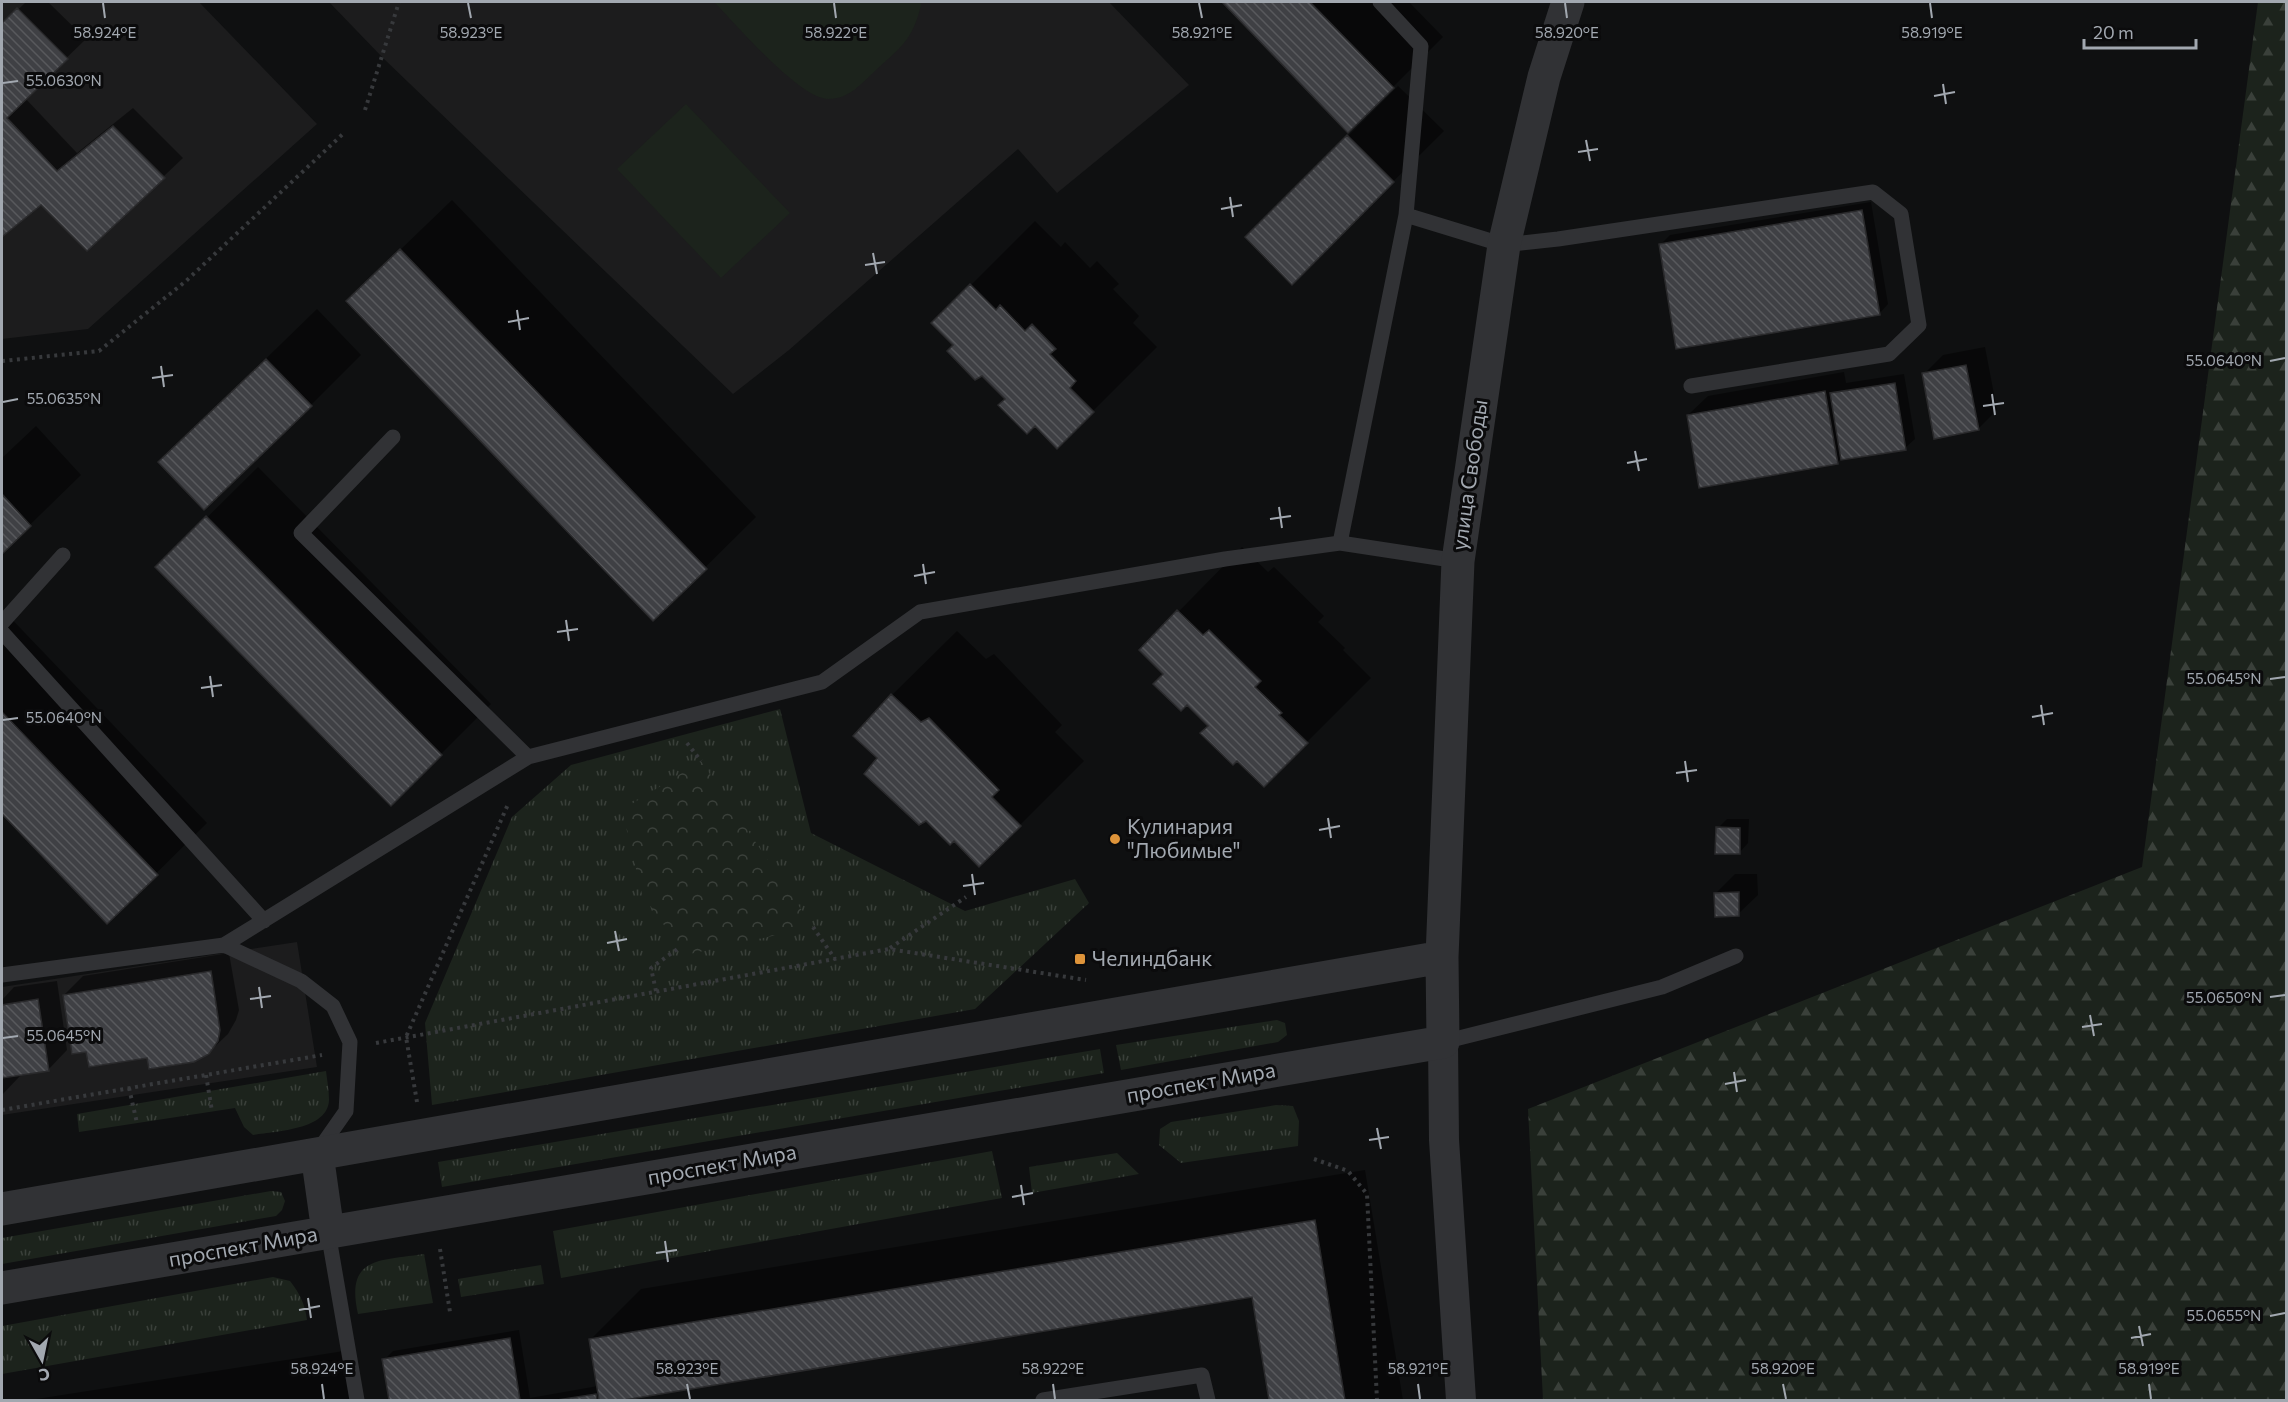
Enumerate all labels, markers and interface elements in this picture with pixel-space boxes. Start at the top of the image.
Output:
scale bar [2084,12,2196,50]
text: 20 m [2093,21,2134,43]
text: 58.924°E [74,23,136,41]
text: 58.923°E [440,23,502,41]
text: 58.922°E [805,23,867,41]
text: 58.921°E [1172,23,1232,41]
text: 58.920°E [1535,23,1599,41]
text: 58.919°E [1901,23,1963,41]
text: 55.0630°N [26,71,102,89]
text: 55.0640°N [2186,351,2262,369]
text: 55.0635°N [27,389,101,407]
street label: улица Свободы [1446,398,1491,552]
text: 55.0645°N [2186,669,2262,687]
text: 55.0640°N [26,708,102,726]
place label: Кулинария "Любимые" [1127,813,1240,862]
marker: Кулинария "Любимые" [1108,832,1122,846]
place label: Челиндбанк [1092,945,1213,970]
marker: Челиндбанк [1073,952,1087,966]
text: 55.0650°N [2186,988,2262,1006]
text: 55.0645°N [26,1026,102,1044]
street label: проспект Мира [1124,1056,1277,1107]
street label: проспект Мира [645,1138,798,1189]
street label: проспект Мира [166,1220,319,1271]
text: 55.0655°N [2187,1306,2261,1324]
north arrow [12,1330,72,1390]
text: 58.924°E [291,1359,353,1377]
text: 58.923°E [656,1359,718,1377]
text: 58.922°E [1022,1359,1084,1377]
text: 58.921°E [1388,1359,1448,1377]
text: 58.920°E [1751,1359,1815,1377]
text: 58.919°E [2118,1359,2180,1377]
text: С [37,1365,51,1386]

